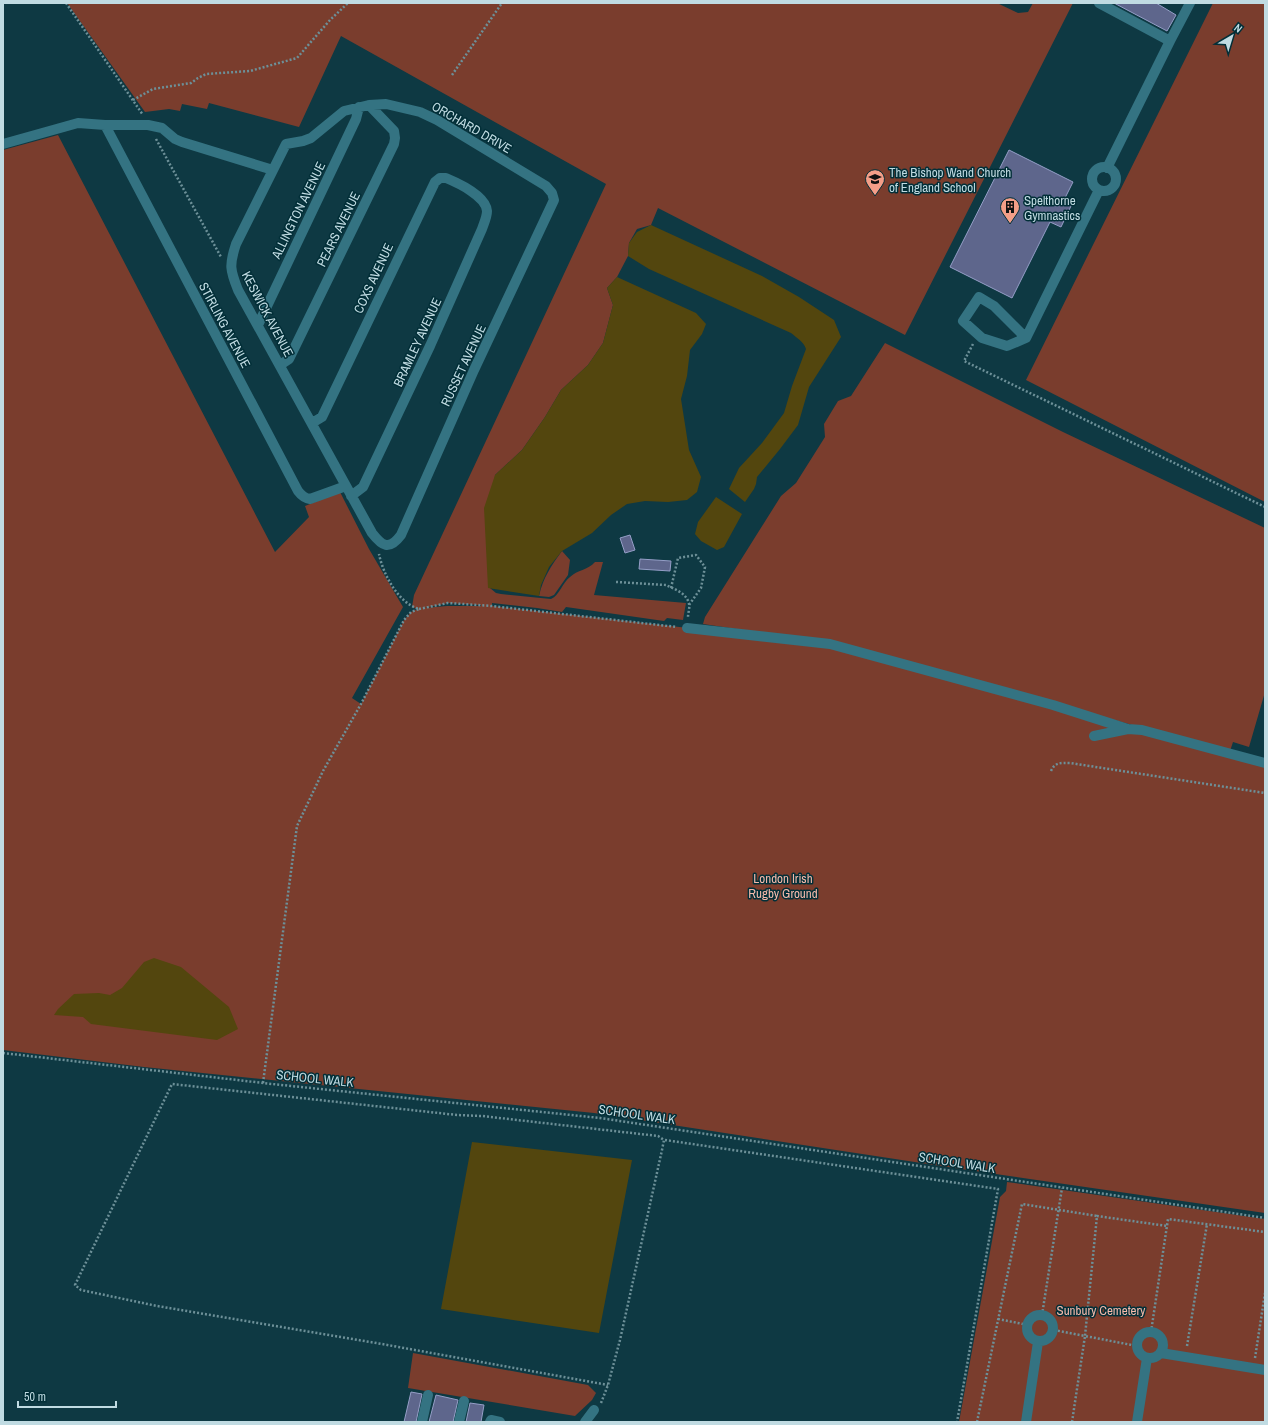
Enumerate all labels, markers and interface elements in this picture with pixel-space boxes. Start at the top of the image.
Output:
north arrow [1212,16,1252,56]
text: N [1231,21,1245,36]
street label: ORCHARD DRIVE [429,98,515,157]
street label: ALLINGTON AVENUE [267,159,329,262]
place label: The Bishop Wand Church of England School [889,164,1011,196]
school or university icon: The Bishop Wand Church of England School [864,168,886,196]
street label: PEARS AVENUE [313,189,364,270]
place label: Spelthorne Gymnastics [1024,192,1080,224]
building icon: Spelthorne Gymnastics [999,196,1021,224]
street label: COXS AVENUE [350,240,397,316]
street label: KESWICK AVENUE [238,268,297,360]
street label: STIRLING AVENUE [195,279,254,371]
street label: BRAMLEY AVENUE [389,295,445,389]
street label: RUSSET AVENUE [437,322,490,409]
park label: London Irish Rugby Ground [748,870,818,902]
street label: SCHOOL WALK [276,1066,354,1091]
street label: SCHOOL WALK [597,1101,676,1128]
street label: SCHOOL WALK [917,1148,996,1177]
park label: Sunbury Cemetery [1057,1302,1146,1319]
scale bar [18,1383,116,1409]
text: 50 m [24,1389,46,1405]

